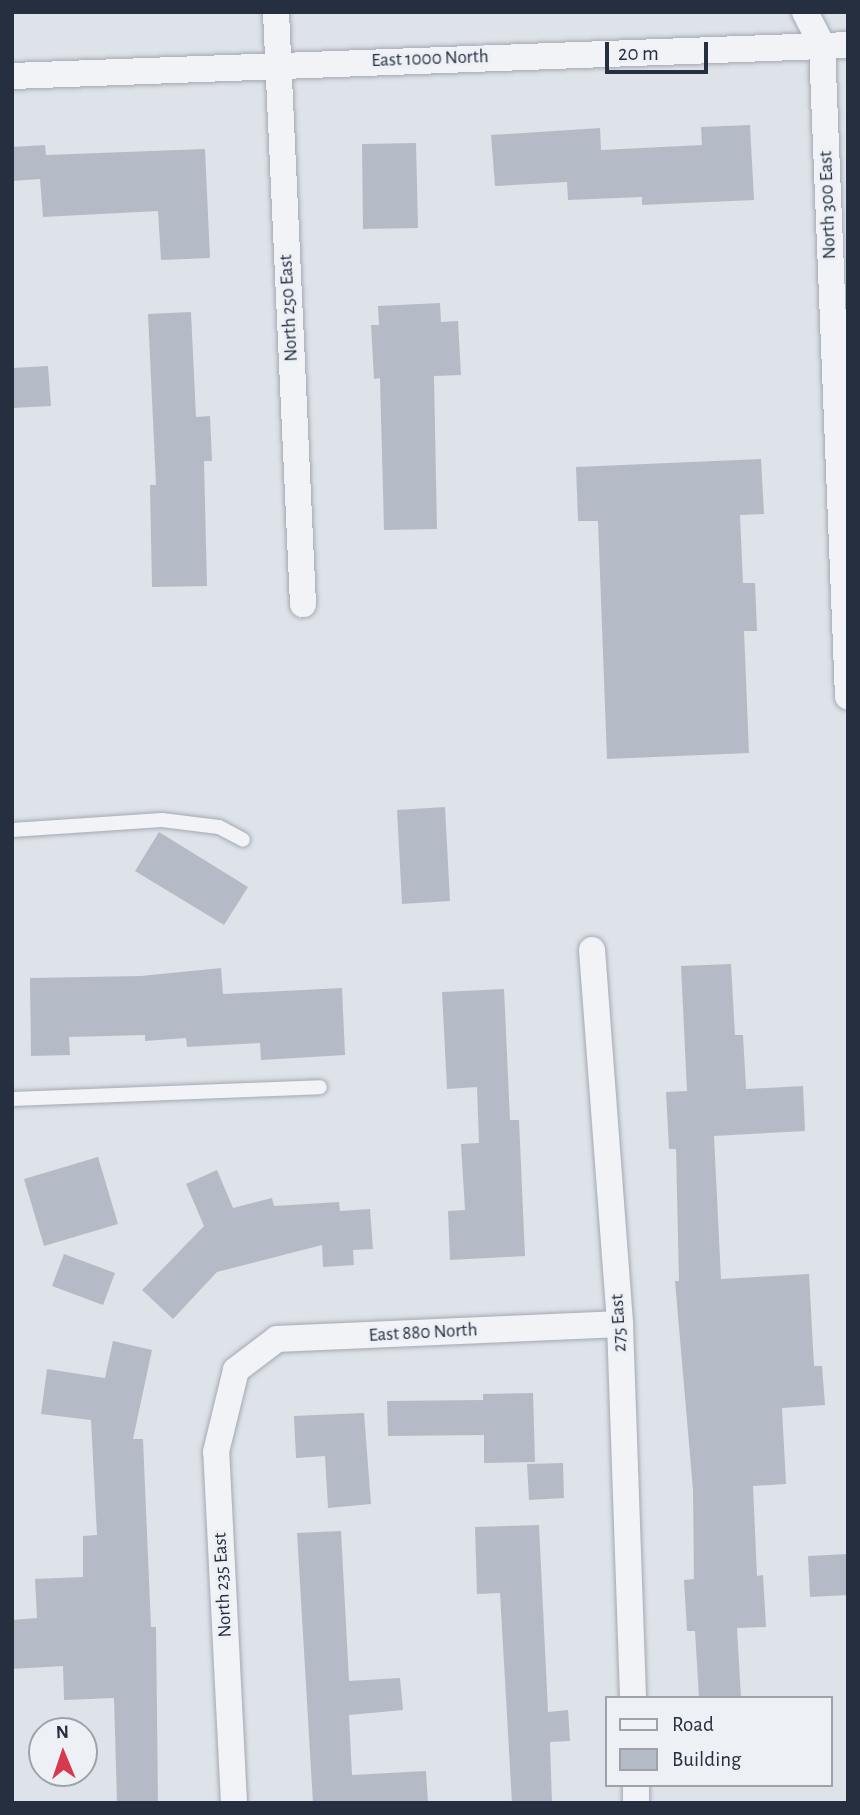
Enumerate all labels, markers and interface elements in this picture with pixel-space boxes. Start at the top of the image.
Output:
scale bar [608,28,711,72]
text: 20 m [618,43,659,64]
street label: East 1000 North [371,46,489,72]
street label: North 300 East [815,150,841,260]
street label: North 250 East [275,254,303,362]
street label: 275 East [606,1293,632,1353]
street label: East 880 North [368,1319,478,1347]
street label: North 235 East [209,1532,237,1638]
legend [604,1696,832,1787]
text: Road [672,1714,714,1735]
north arrow [28,1717,98,1787]
text: N [55,1723,69,1742]
text: Building [672,1749,741,1770]

